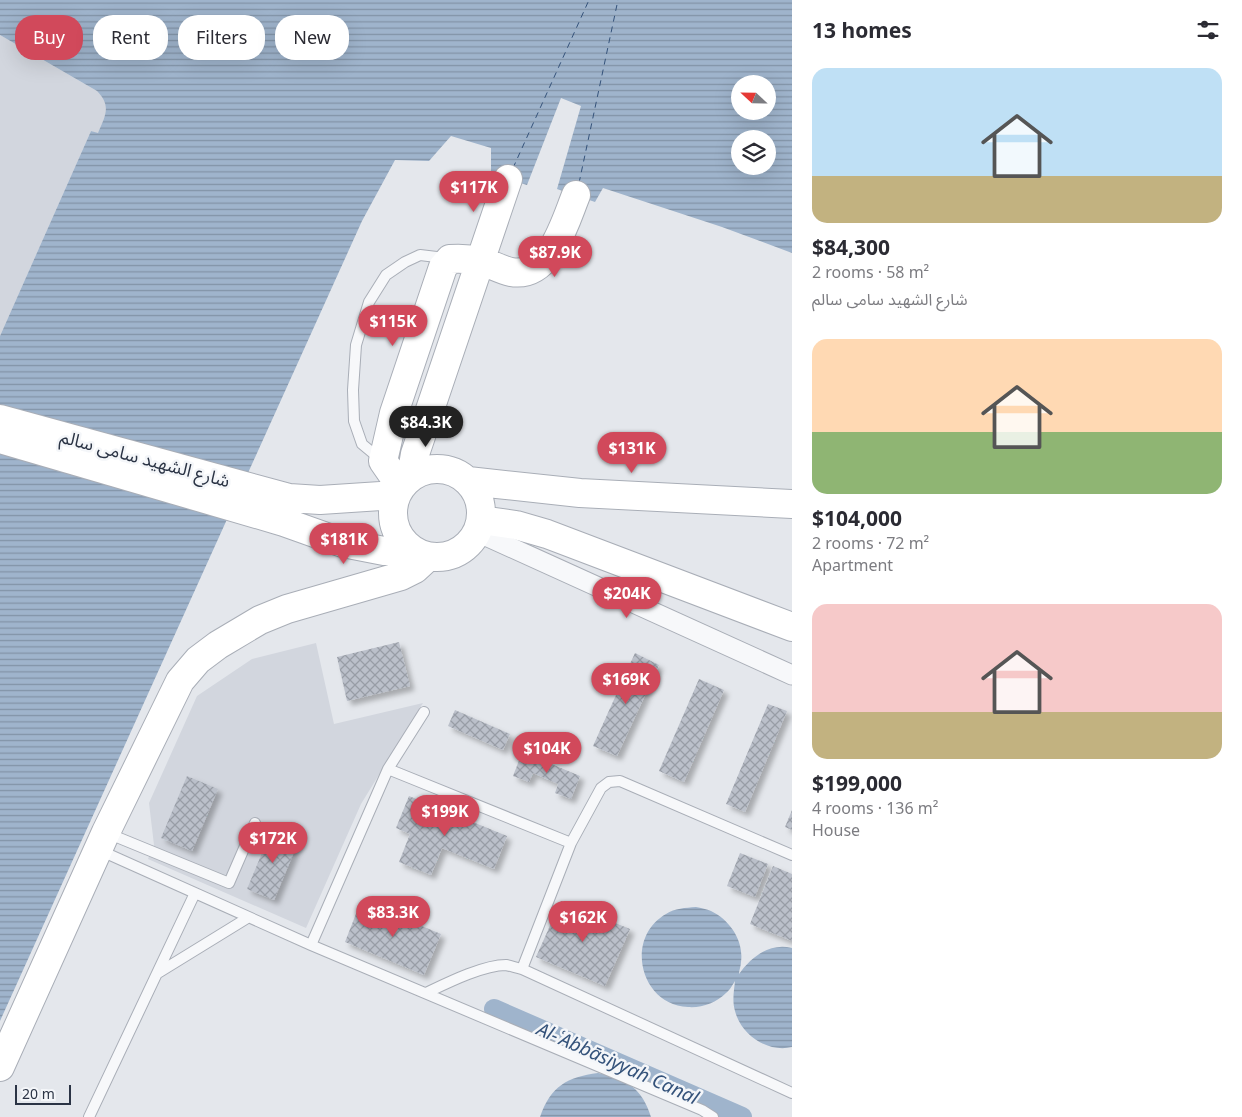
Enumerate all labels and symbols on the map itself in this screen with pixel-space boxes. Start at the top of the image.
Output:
north arrow [731,75,776,120]
pin: $117K [439,170,509,213]
pin: $87.9K [514,236,596,278]
pin: $115K [358,304,428,347]
pin: $84.3K [385,406,467,448]
street label: شارع الشهيد سامى سالم [57,424,233,495]
pin: $131K [597,432,667,474]
pin: $181K [309,522,379,565]
pin: $204K [592,576,662,619]
pin: $169K [591,662,661,705]
pin: $104K [512,732,582,774]
pin: $199K [410,794,480,837]
pin: $172K [238,822,308,864]
pin: $83.3K [352,896,434,938]
pin: $162K [548,900,618,943]
water label: Al-ʿAbbāsiyyah Canal [531,1015,704,1111]
scale bar [15,1082,71,1105]

